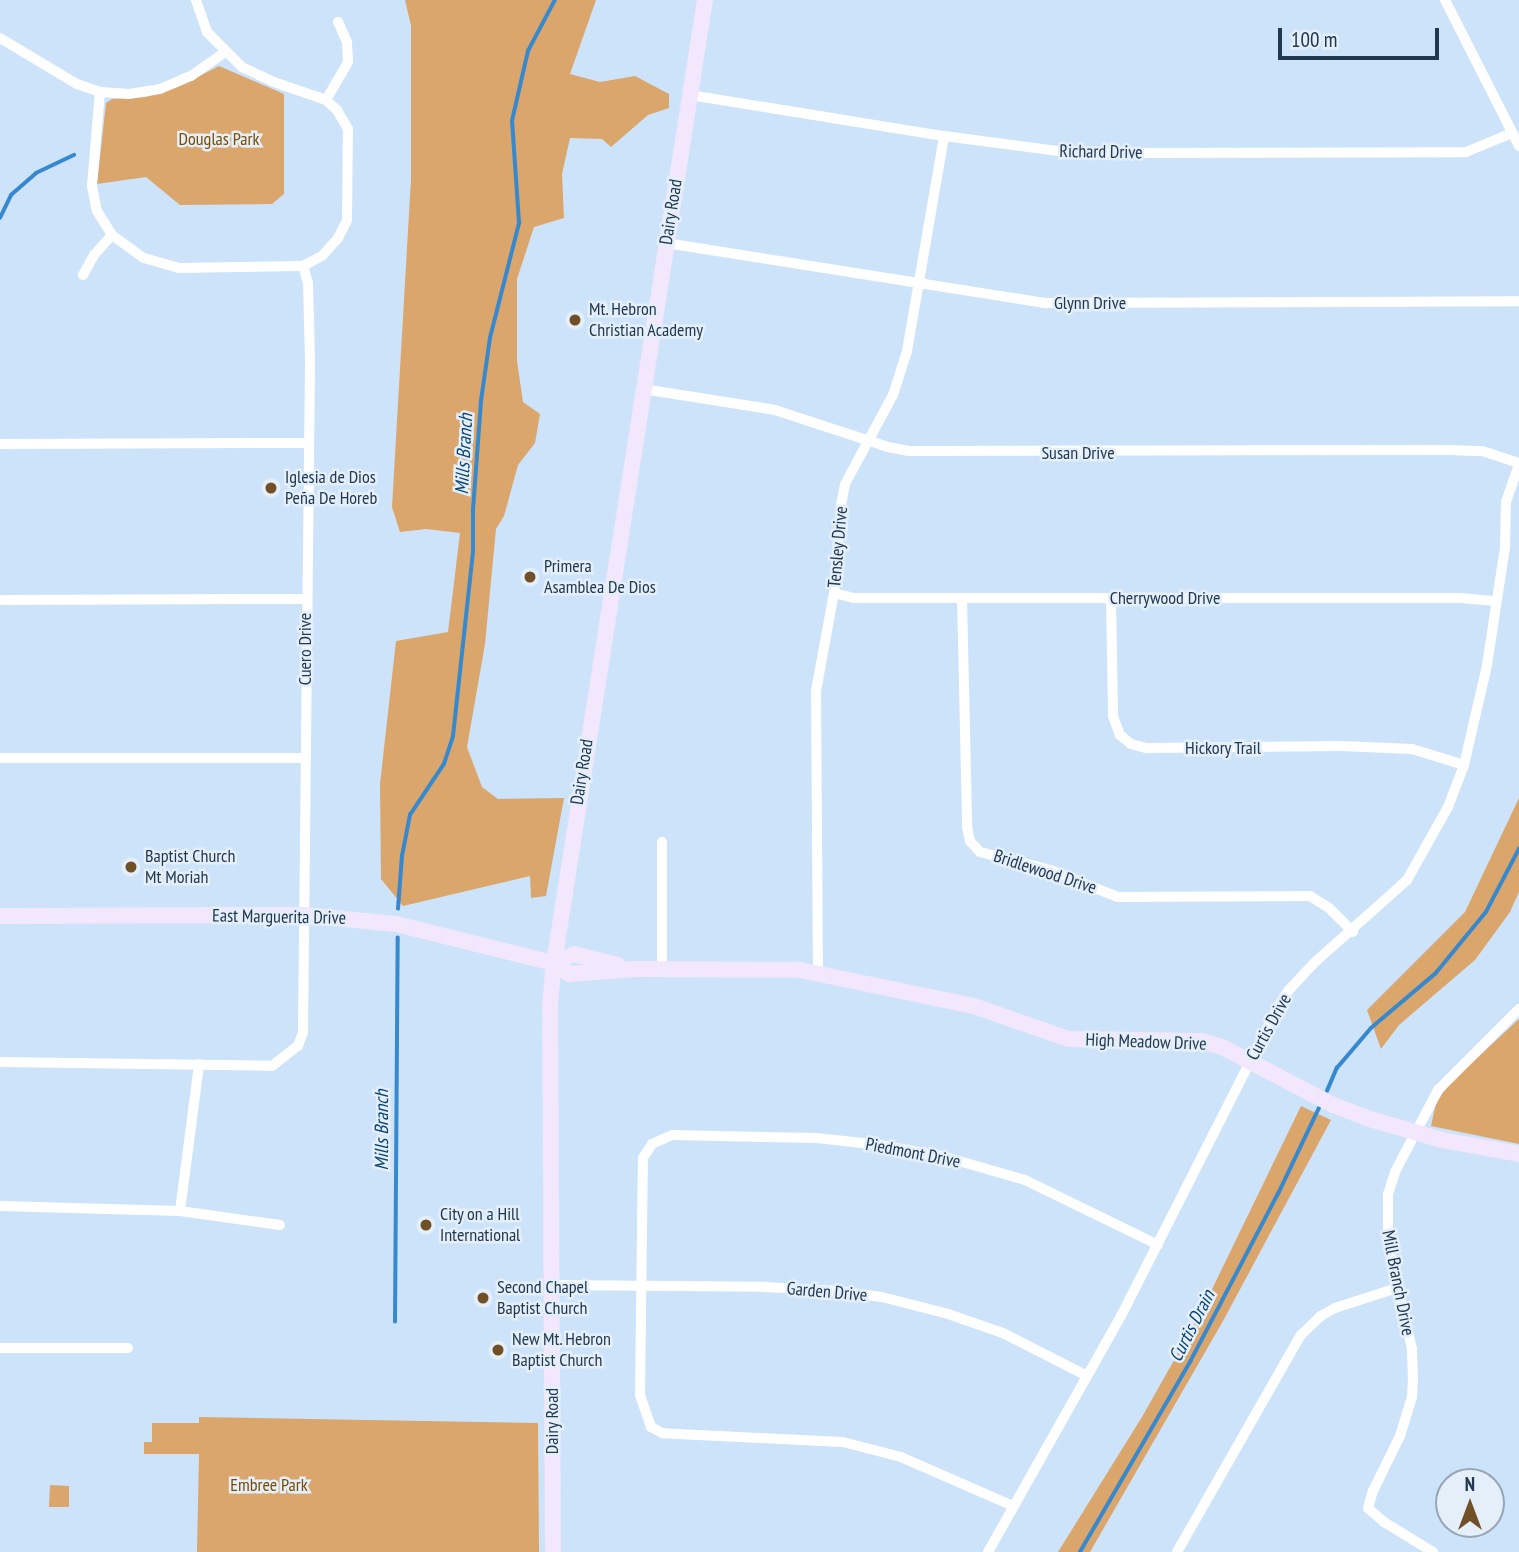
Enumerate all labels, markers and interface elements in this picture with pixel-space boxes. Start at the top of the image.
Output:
scale bar [1281,14,1442,58]
text: 100 m [1291,26,1337,53]
park label: Douglas Park [179,128,259,150]
street label: Richard Drive [1059,140,1143,164]
street label: Dairy Road [655,177,687,247]
street label: Glynn Drive [1054,292,1126,314]
place label: Mt. Hebron Christian Academy [589,299,703,342]
marker: Mt. Hebron Christian Academy [567,312,583,328]
water label: Mills Branch [451,413,477,495]
street label: Susan Drive [1041,442,1115,464]
place label: Iglesia de Dios Peña De Horeb [285,467,377,510]
marker: Iglesia de Dios Peña De Horeb [263,480,279,496]
street label: Tensley Drive [824,505,852,589]
place label: Primera Asamblea De Dios [544,556,656,598]
marker: Primera Asamblea De Dios [522,569,538,585]
street label: Cherrywood Drive [1110,587,1220,609]
street label: Cuero Drive [294,613,316,685]
street label: Dairy Road [566,737,598,807]
street label: Hickory Trail [1185,737,1261,759]
street label: Bridlewood Drive [991,845,1099,899]
place label: Baptist Church Mt Moriah [145,846,235,888]
marker: Baptist Church Mt Moriah [123,859,139,875]
street label: East Marguerita Drive [212,905,346,929]
street label: Curtis Drive [1242,990,1296,1064]
street label: High Meadow Drive [1085,1029,1207,1055]
water label: Mills Branch [371,1090,393,1170]
street label: Piedmont Drive [864,1133,962,1173]
place label: City on a Hill International [440,1204,520,1246]
marker: City on a Hill International [418,1217,434,1233]
street label: Mill Branch Drive [1377,1228,1419,1338]
place label: Second Chapel Baptist Church [497,1277,588,1320]
street label: Garden Drive [786,1278,868,1306]
water label: Curtis Drain [1164,1286,1220,1366]
marker: Second Chapel Baptist Church [475,1290,491,1306]
place label: New Mt. Hebron Baptist Church [512,1329,612,1372]
marker: New Mt. Hebron Baptist Church [490,1342,506,1358]
street label: Dairy Road [541,1388,563,1454]
north arrow [1435,1468,1505,1538]
text: N [1465,1472,1475,1496]
park label: Embree Park [230,1474,308,1496]

